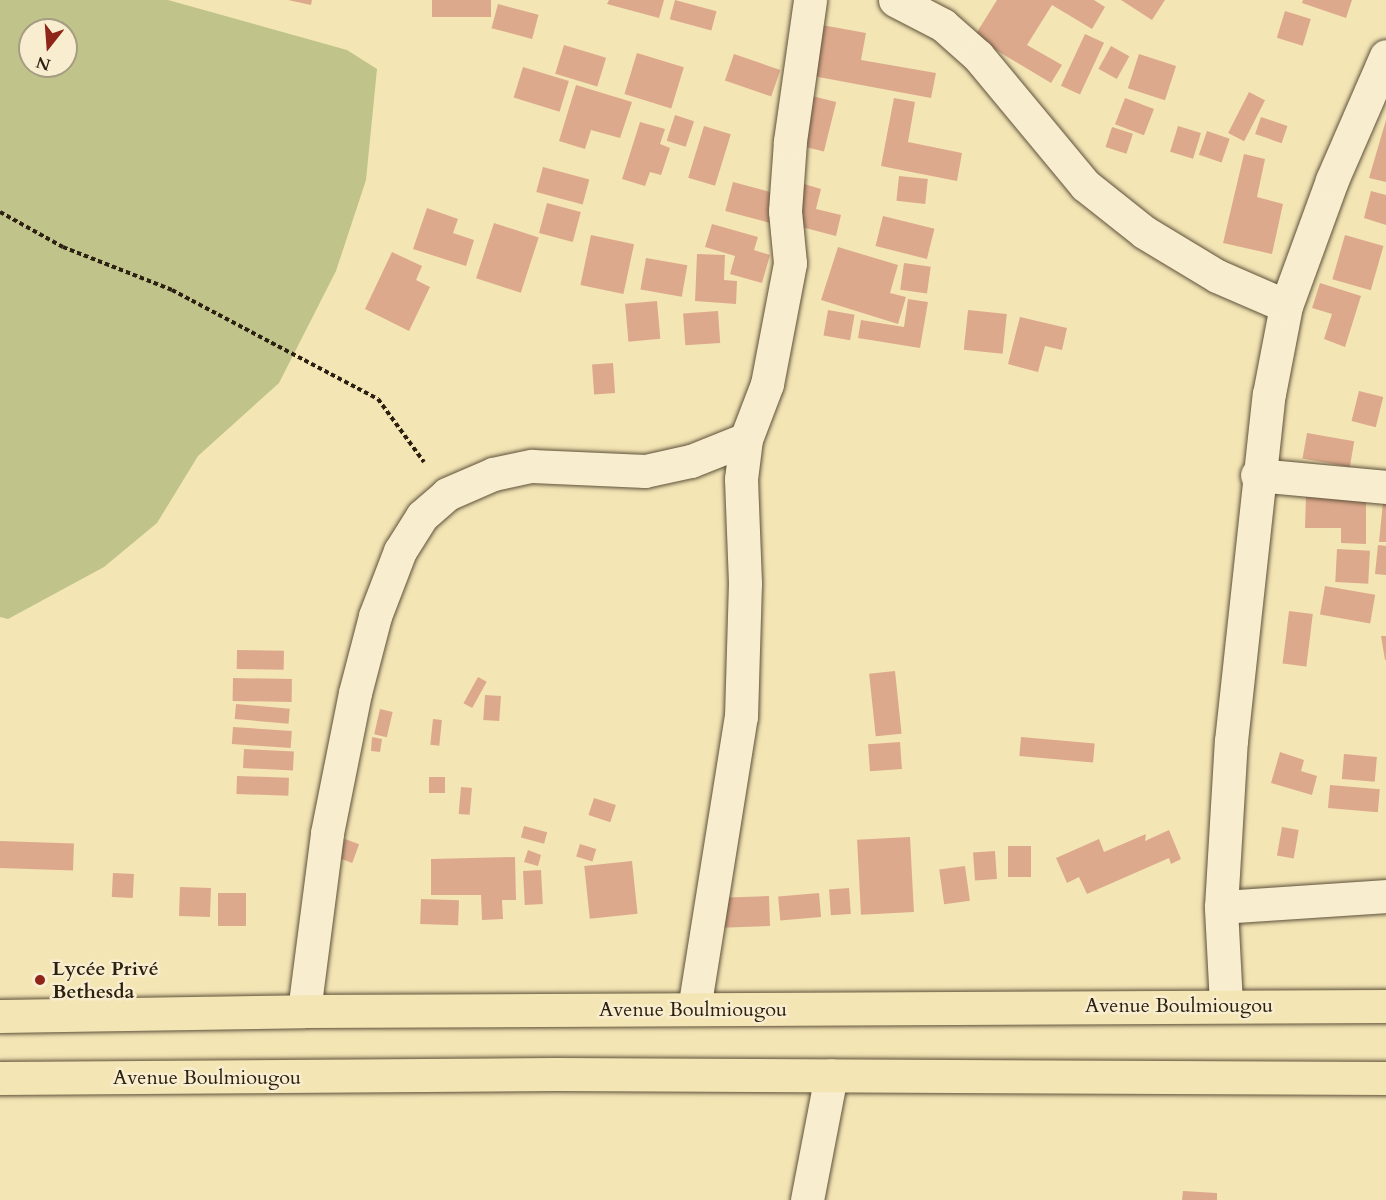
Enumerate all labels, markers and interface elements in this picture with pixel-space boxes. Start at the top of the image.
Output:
north arrow [18,18,78,78]
text: N [33,51,53,76]
place label: Lycée Privé Bethesda [52,957,159,1004]
marker: Lycée Privé Bethesda [33,973,47,987]
street label: Avenue Boulmiougou [1085,993,1273,1017]
street label: Avenue Boulmiougou [599,997,787,1021]
street label: Avenue Boulmiougou [113,1065,301,1089]

